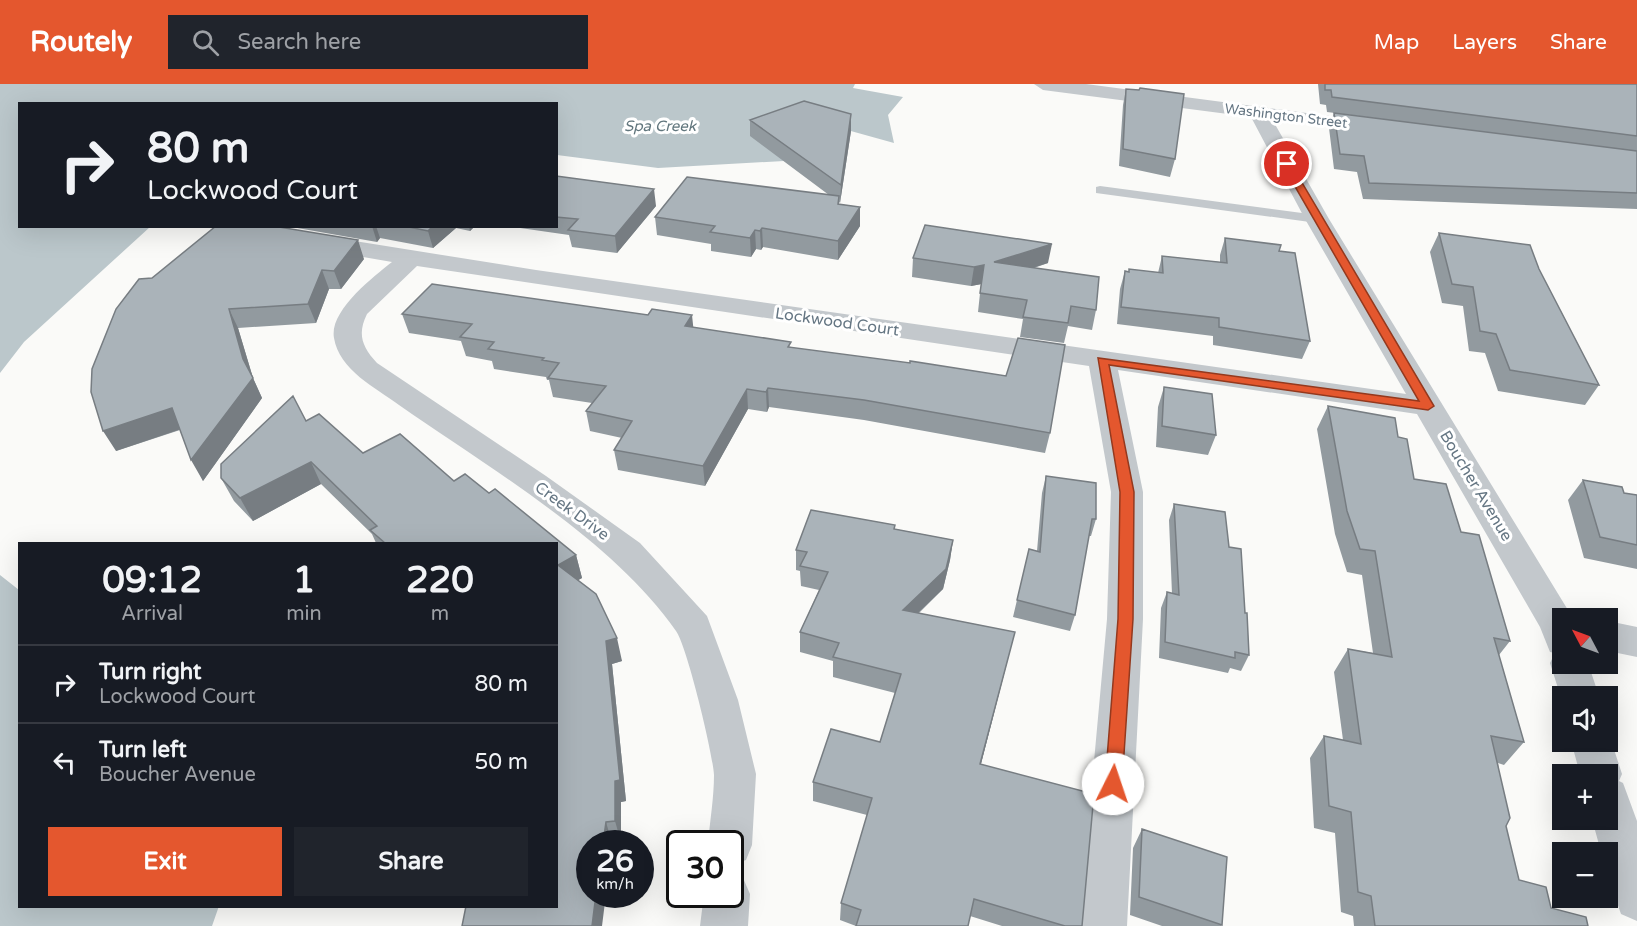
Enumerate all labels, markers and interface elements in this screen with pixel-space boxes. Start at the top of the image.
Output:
search box [168,15,588,69]
text: Routely [30,25,132,59]
icon: search [189,26,222,59]
text: Search here [237,29,361,55]
text: Map [1374,30,1419,55]
text: Layers [1452,30,1517,55]
text: Share [1550,30,1607,55]
street label: Washington Street [1224,100,1349,132]
water label: Spa Creek [624,117,698,135]
text: 80 m [147,123,249,174]
icon: right [48,126,126,204]
pin [1261,138,1312,189]
icon: arrive [1270,147,1303,180]
text: Lockwood Court [147,174,358,207]
street label: Lockwood Court [774,303,900,341]
street label: Boucher Avenue [1435,427,1517,545]
street label: Creek Drive [531,477,613,545]
text: 09:12 [102,559,202,602]
text: 1 [293,559,315,602]
text: 220 [406,559,474,602]
text: Arrival [121,602,183,626]
text: min [286,602,322,626]
text: m [431,602,449,626]
north arrow [1552,608,1618,674]
map controls [1552,608,1618,908]
text: Turn right [99,659,201,685]
icon: right [48,668,81,701]
text: 80 m [474,671,528,697]
text: Lockwood Court [99,685,255,709]
button: sound [1552,686,1618,752]
text: Turn left [99,737,187,763]
icon: left [48,746,81,779]
text: 50 m [474,749,528,775]
position arrow [1081,752,1145,816]
text: Boucher Avenue [99,763,256,787]
button: + [1552,764,1618,830]
button: Exit [48,827,282,896]
button: Share [294,827,528,896]
speed limit sign: 30 [666,830,744,908]
button: − [1552,842,1618,908]
text: 26 [596,843,634,880]
text: km/h [596,875,634,893]

